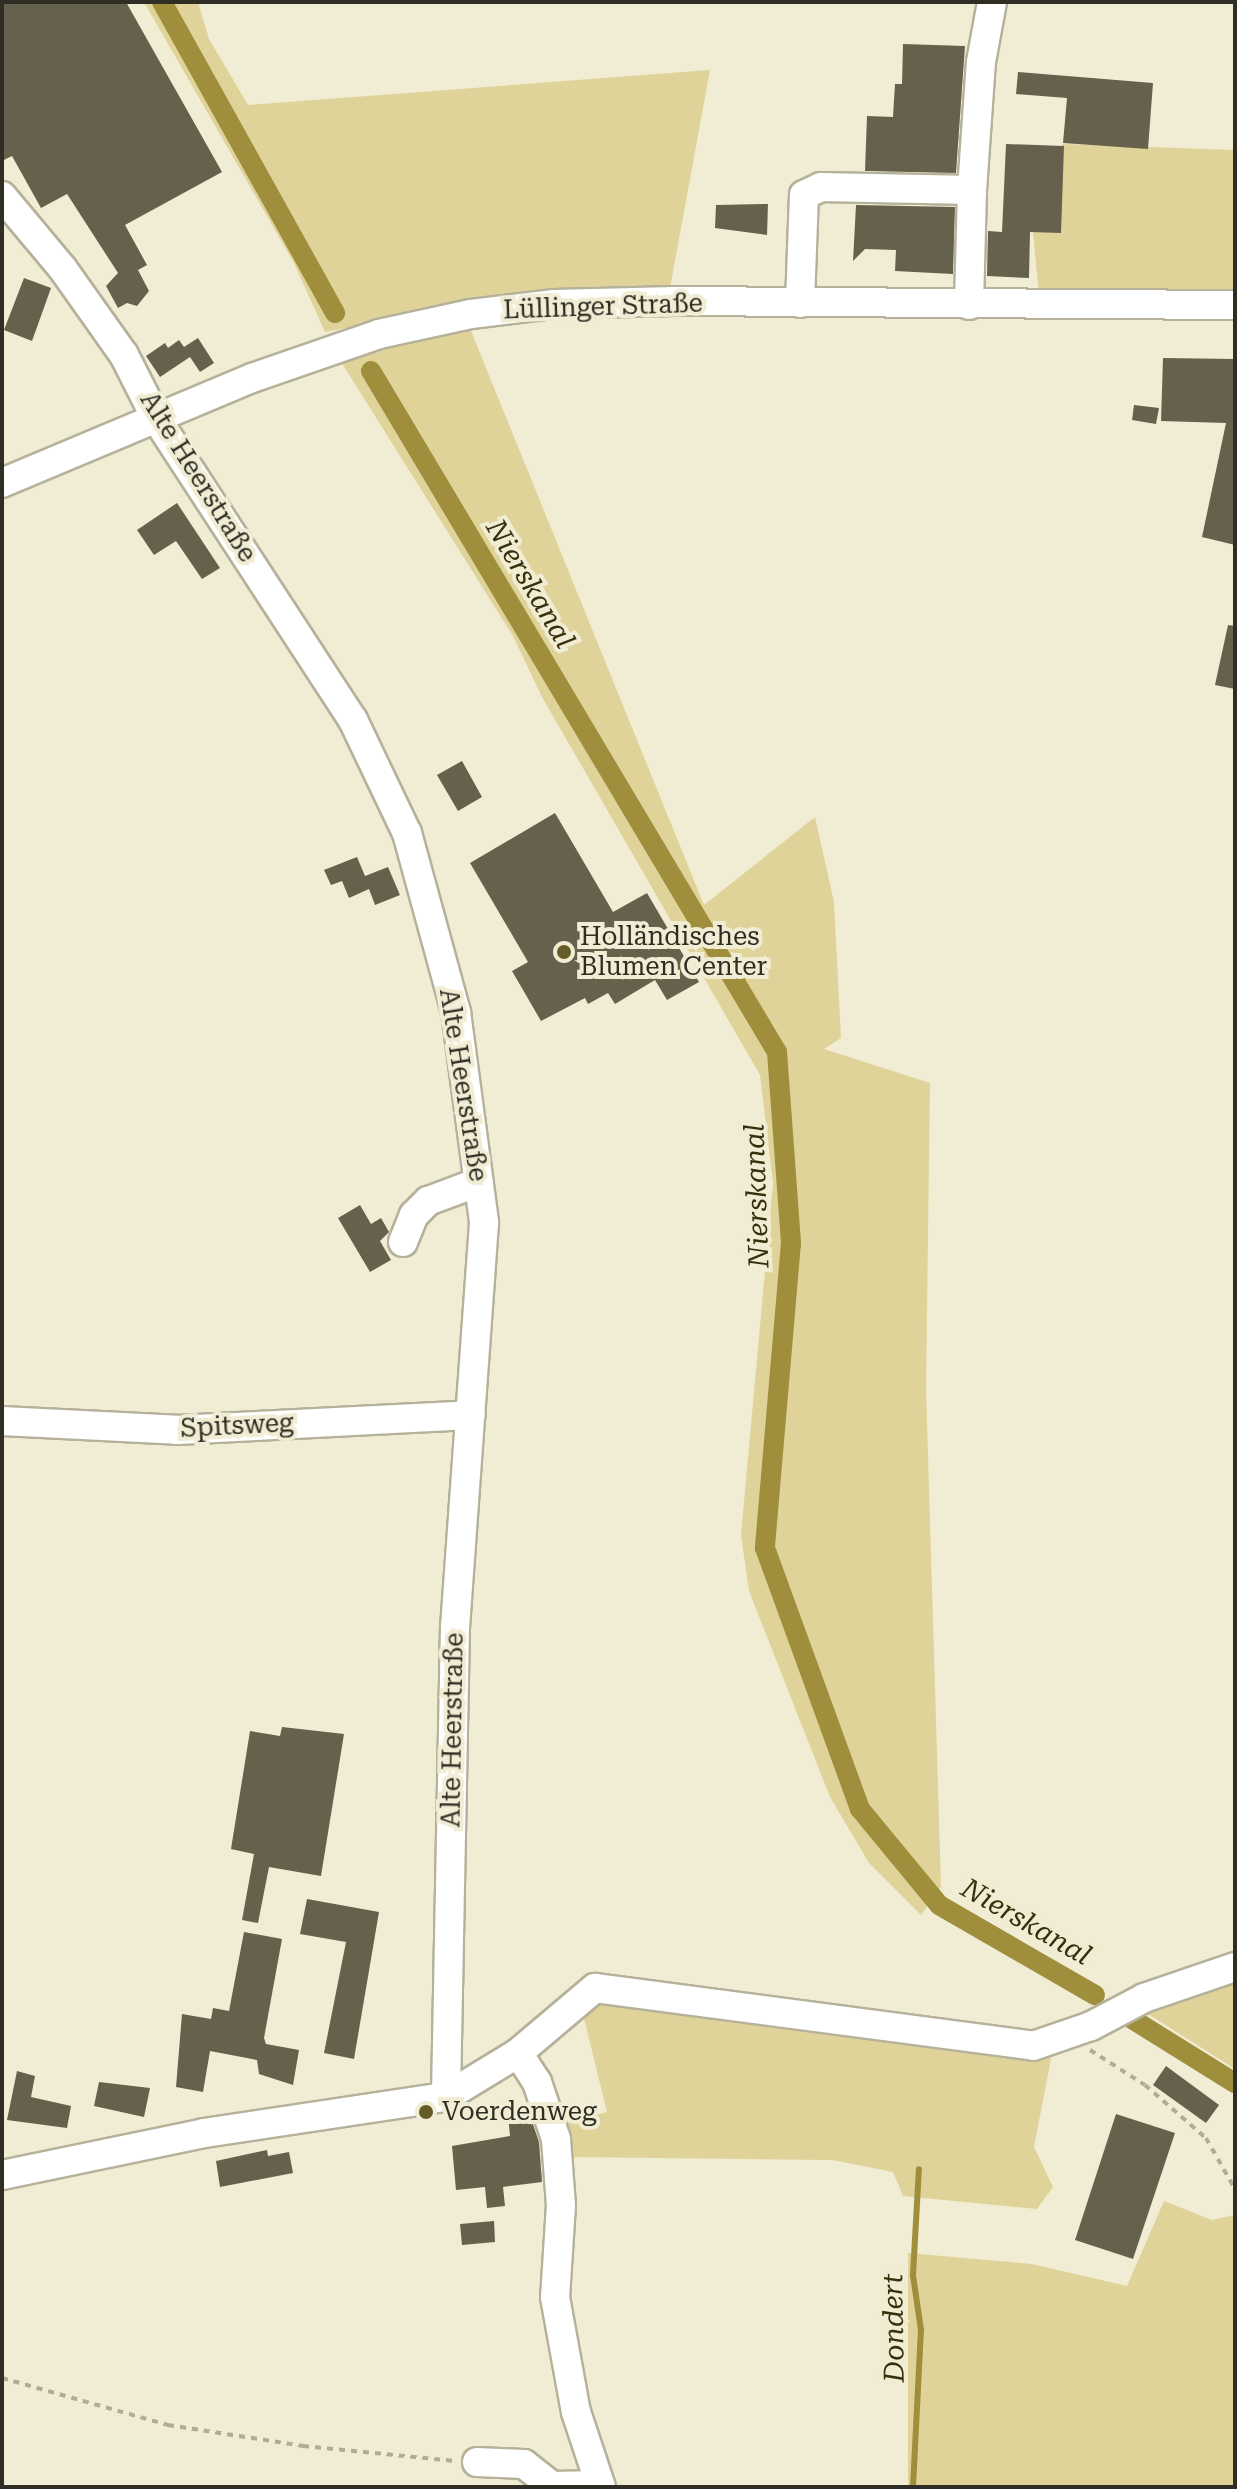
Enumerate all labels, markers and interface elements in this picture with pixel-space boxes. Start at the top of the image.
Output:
street label: Lüllinger Straße [503,288,703,326]
street label: Alte Heerstraße [133,386,263,568]
water label: Nierskanal [478,514,582,654]
place label: Holländisches Blumen Center [580,921,767,982]
marker: Holländisches Blumen Center [555,943,573,961]
street label: Alte Heerstraße [432,986,494,1184]
water label: Nierskanal [738,1123,776,1269]
street label: Spitsweg [180,1407,294,1445]
street label: Alte Heerstraße [436,1632,470,1828]
water label: Nierskanal [955,1871,1097,1973]
place label: Voerdenweg [442,2096,597,2128]
marker: Voerdenweg [417,2103,435,2121]
water label: Dondert [876,2273,912,2383]

